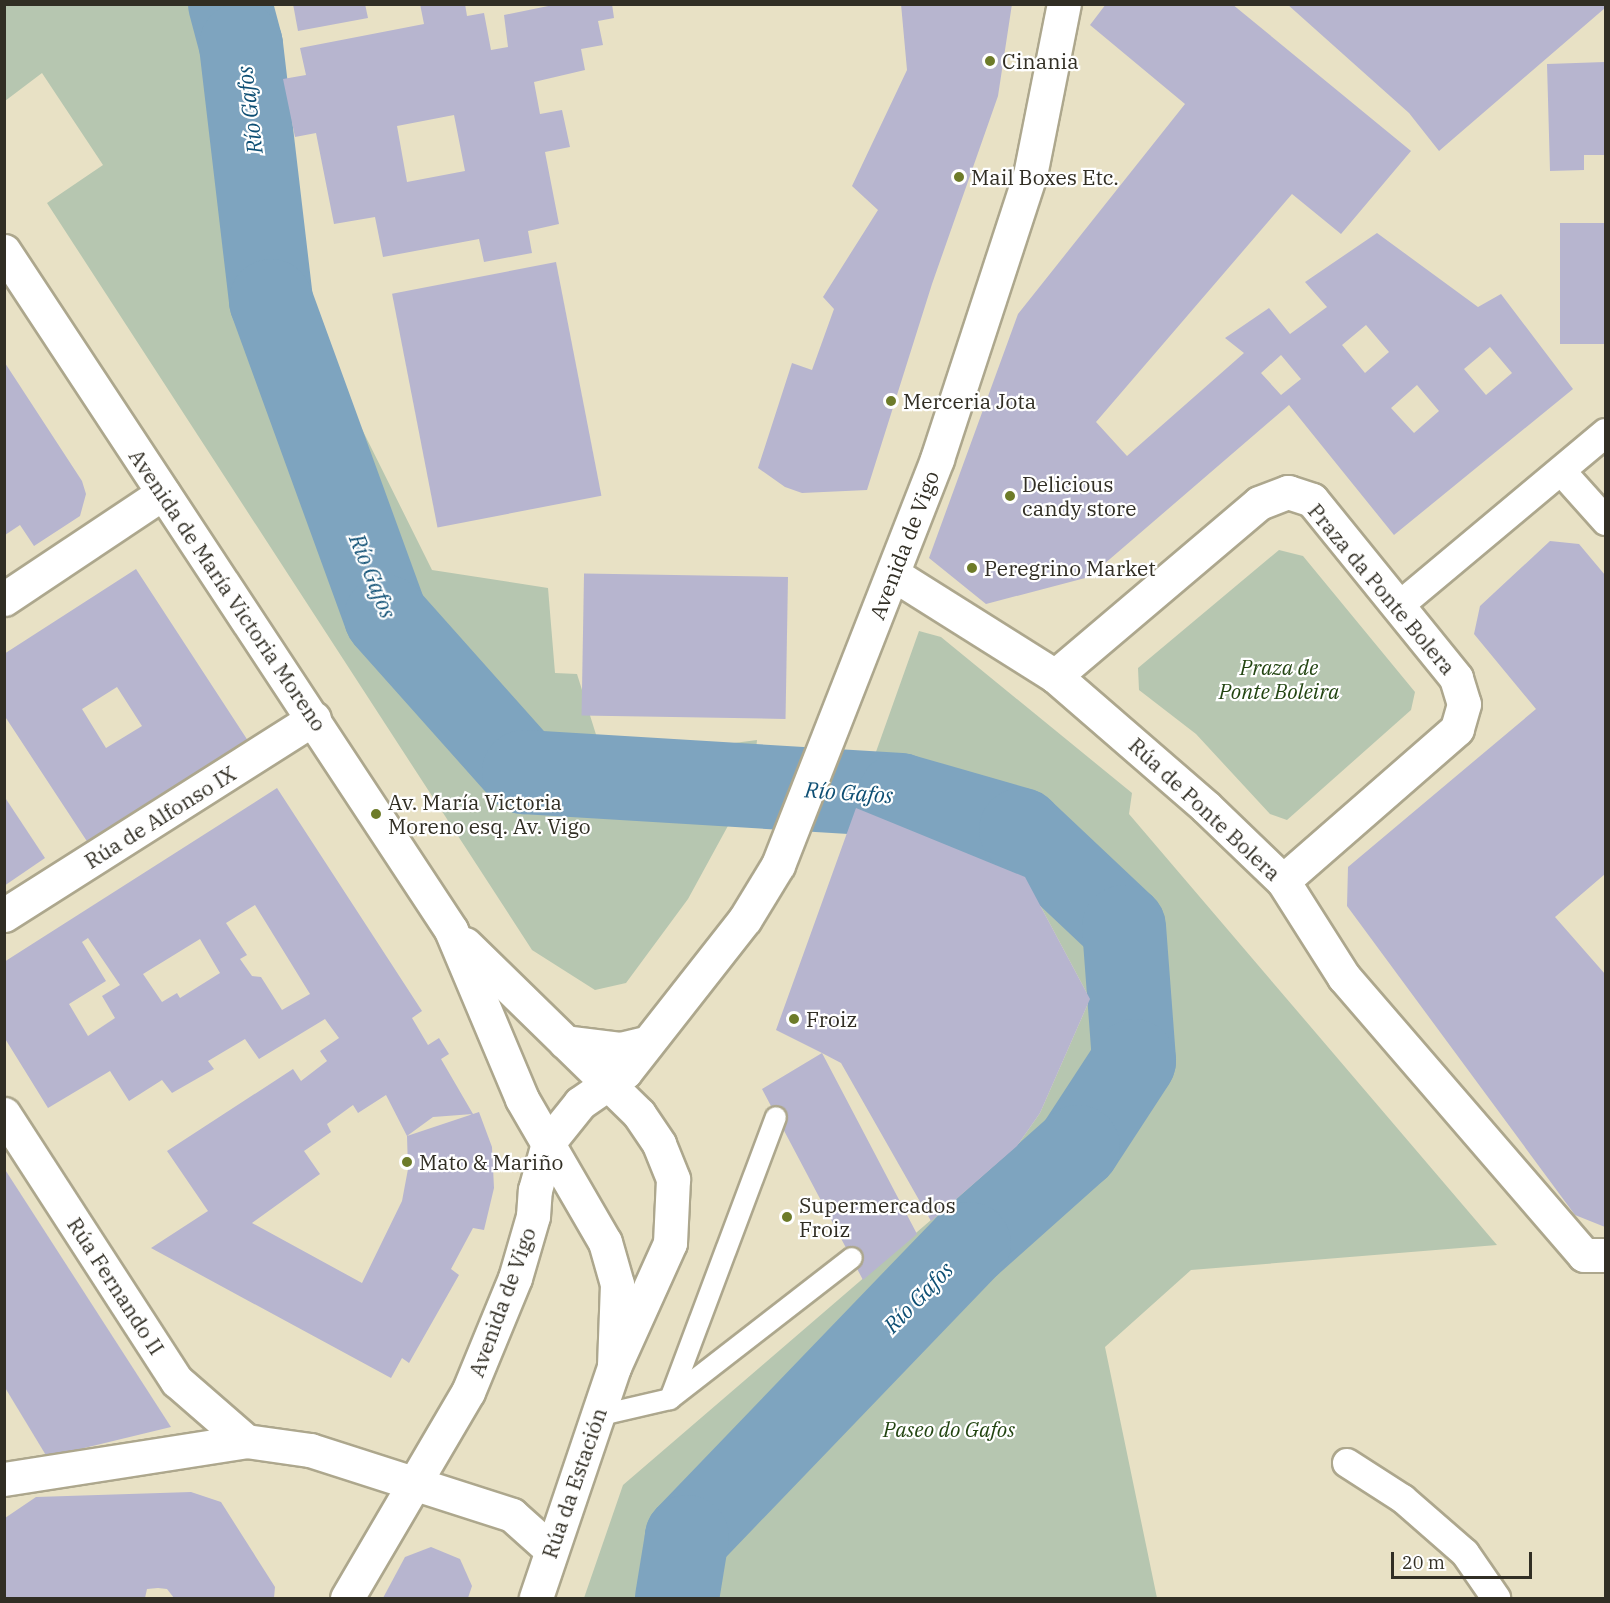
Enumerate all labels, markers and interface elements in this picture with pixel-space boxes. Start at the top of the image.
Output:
place label: Cinania [1002,48,1079,74]
marker: Cinania [983,54,997,68]
water label: Río Gafos [231,65,267,155]
place label: Mail Boxes Etc. [971,164,1119,190]
marker: Mail Boxes Etc. [952,170,966,184]
place label: Merceria Jota [903,388,1036,414]
marker: Merceria Jota [884,394,898,408]
street label: Avenida de María Victoria Moreno [124,444,332,736]
street label: Avenida de Vigo [864,467,944,623]
place label: Delicious candy store [1022,471,1136,521]
marker: Delicious candy store [1003,489,1017,503]
street label: Praza da Ponte Bolera [1303,498,1461,680]
water label: Río Gafos [344,530,402,622]
place label: Peregrino Market [984,555,1156,581]
marker: Peregrino Market [965,561,979,575]
park label: Praza de Ponte Boleira [1219,654,1339,704]
street label: Rúa de Ponte Bolera [1124,732,1286,886]
street label: Rúa de Alfonso IX [80,760,240,874]
water label: Río Gafos [804,776,894,808]
place label: Av. María Victoria Moreno esq. Av. Vigo [388,789,591,839]
marker: Av. María Victoria Moreno esq. Av. Vigo [369,807,383,821]
place label: Froiz [806,1006,857,1032]
marker: Froiz [787,1012,801,1026]
place label: Mato & Mariño [419,1149,563,1175]
marker: Mato & Mariño [400,1155,414,1169]
place label: Supermercados Froiz [799,1192,956,1242]
marker: Supermercados Froiz [780,1210,794,1224]
street label: Rúa Fernando II [62,1213,170,1359]
street label: Avenida de Vigo [463,1224,541,1380]
water label: Río Gafos [878,1256,958,1338]
street label: Rúa da Estación [536,1404,612,1562]
park label: Paseo do Gafos [883,1416,1015,1442]
scale bar [1394,1540,1535,1578]
text: 20 m [1402,1551,1445,1574]

